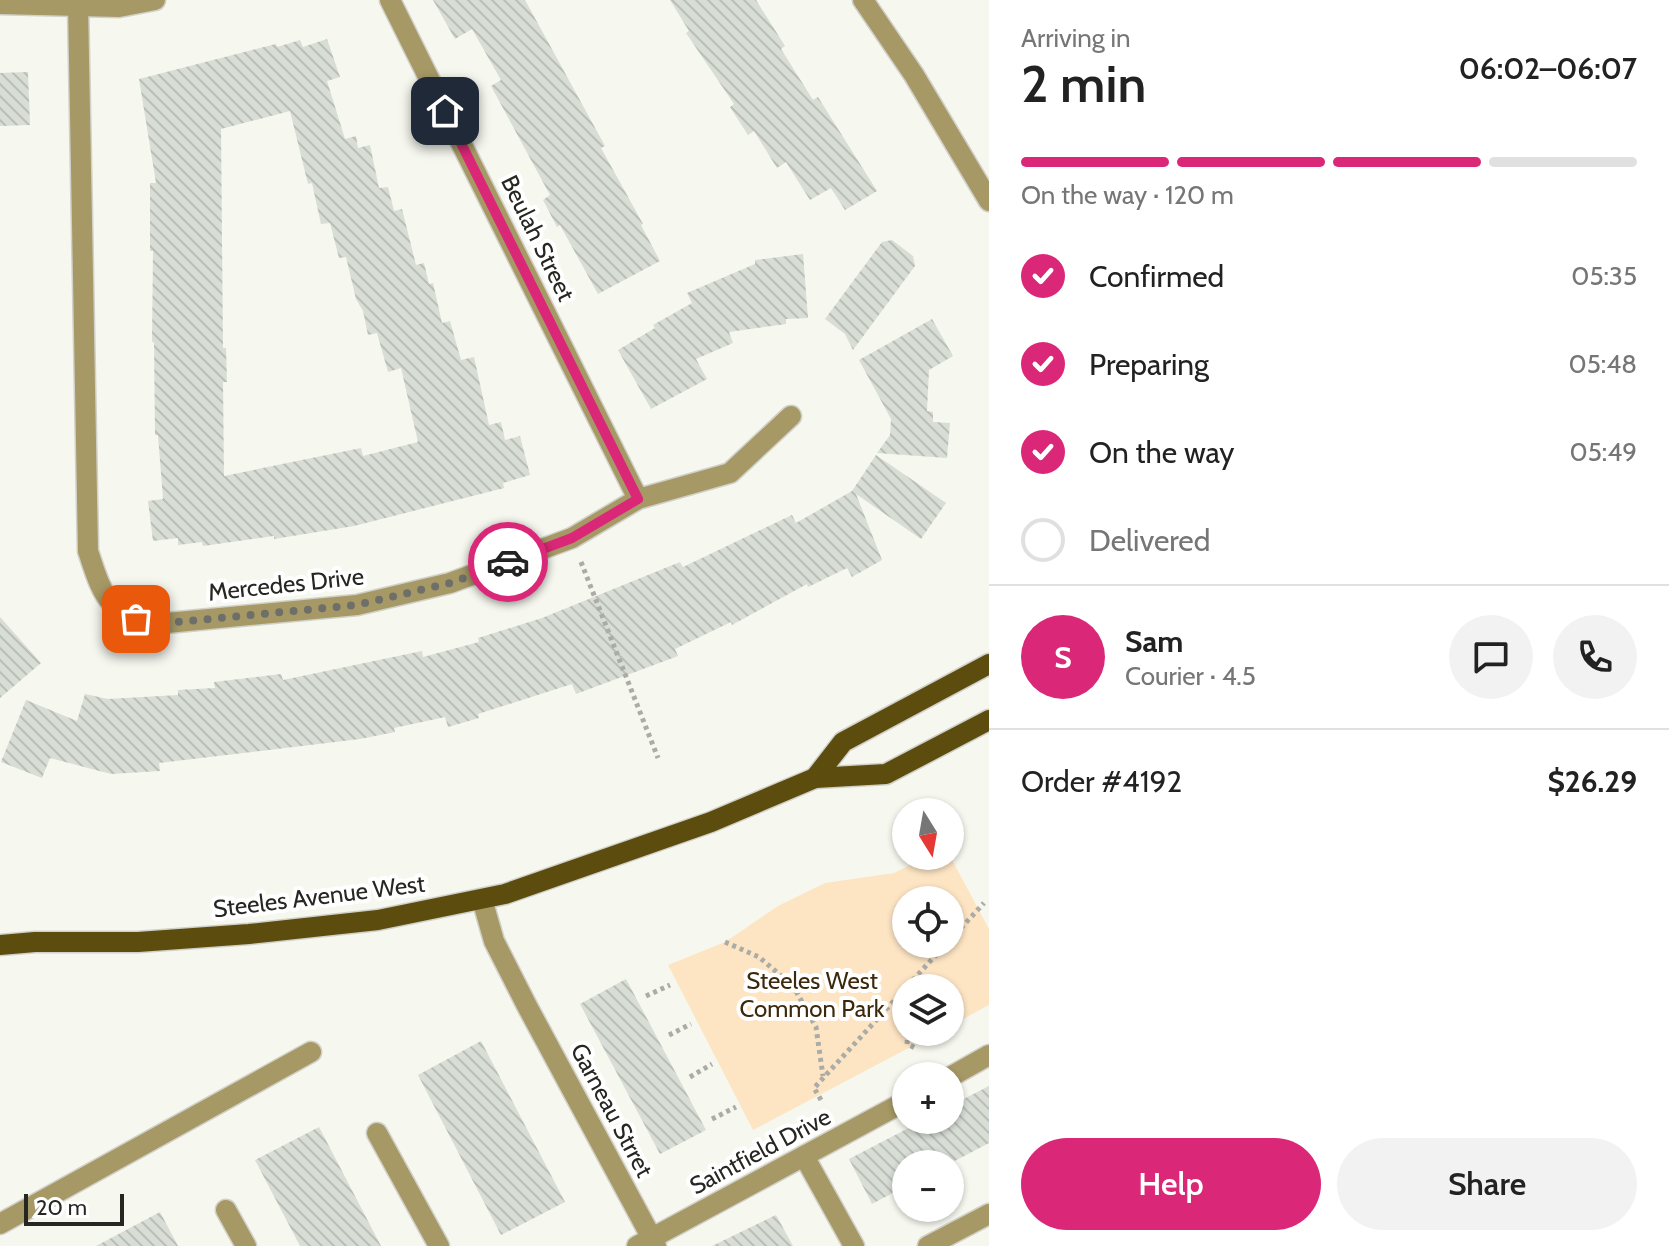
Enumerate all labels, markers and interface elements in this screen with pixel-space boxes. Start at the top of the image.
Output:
text: Arriving in [1021,22,1131,54]
text: 06:02–06:07 [1459,50,1637,87]
text: 2 min [1021,52,1146,115]
pin [411,77,479,145]
icon: home [423,89,467,133]
street label: Beulah Street [495,170,581,306]
text: On the way · 120 m [1021,179,1234,211]
icon: check [1021,254,1065,298]
text: Confirmed [1089,258,1224,295]
text: 05:35 [1571,260,1637,292]
icon: check [1021,342,1065,386]
text: Preparing [1089,346,1209,383]
text: 05:48 [1569,348,1637,380]
icon: check [1021,430,1065,474]
text: On the way [1089,434,1234,471]
text: 05:49 [1570,436,1637,468]
courier [468,522,548,602]
text: Delivered [1089,522,1210,559]
icon: car [486,540,530,584]
street label: Mercedes Drive [207,561,365,607]
pin [102,585,170,653]
icon: bag [114,597,158,641]
button: chat [1449,615,1533,699]
button: phone [1553,615,1637,699]
text: Sam [1125,623,1183,660]
text: S [1054,639,1072,676]
text: Courier · 4.5 [1125,660,1256,692]
text: Order #4192 [1021,763,1182,800]
text: $26.29 [1547,763,1637,800]
north arrow [892,798,964,870]
map controls [892,798,964,1222]
street label: Steeles Avenue West [212,869,426,923]
button: locate [892,886,964,958]
park label: Steeles West Common Park [739,966,885,1023]
button: layers [892,974,964,1046]
street label: Garneau Strret [565,1038,659,1182]
button: + [892,1062,964,1134]
street label: Saintfield Drive [685,1102,835,1200]
button: Help [1021,1138,1321,1230]
button: Share [1337,1138,1637,1230]
button: − [892,1150,964,1222]
scale bar [24,1190,124,1226]
text: 20 m [36,1194,87,1221]

